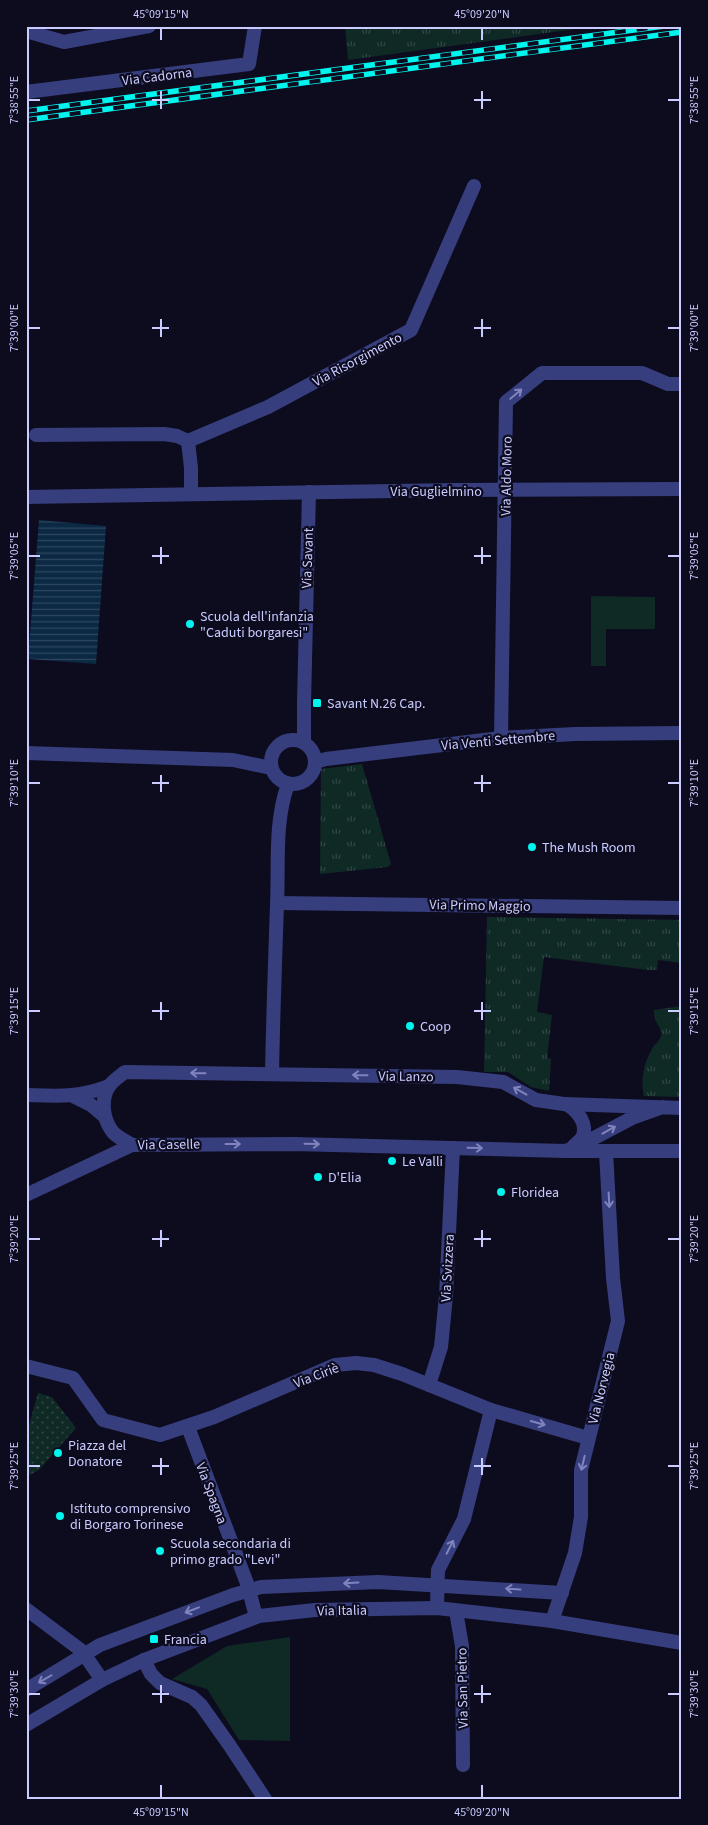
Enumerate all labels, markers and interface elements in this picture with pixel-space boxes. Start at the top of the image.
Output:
text: 45°09'15"N [133,6,189,23]
text: 45°09'20"N [454,6,510,23]
street label: Via Cadorna [121,63,193,91]
text: 7°38'55"E [6,76,23,124]
text: 7°38'55"E [686,76,703,124]
text: 7°39'00"E [6,304,23,352]
text: 7°39'00"E [686,304,703,352]
street label: Via Risorgimento [309,328,406,392]
one-way arrow [509,389,522,400]
street label: Via Aldo Moro [496,436,518,516]
street label: Via Guglielmino [390,482,482,502]
street label: Via Savant [297,527,319,589]
text: 7°39'05"E [6,532,23,580]
text: 7°39'05"E [686,532,703,580]
place label: Scuola dell'infanzia "Caduti borgaresi" [200,607,314,643]
marker: Scuola dell'infanzia "Caduti borgaresi" [184,618,196,630]
place label: Savant N.26 Cap. [327,694,425,714]
marker: Savant N.26 Cap. [311,697,323,709]
street label: Via Venti Settembre [440,726,556,756]
text: 7°39'10"E [6,759,23,807]
text: 7°39'10"E [686,759,703,807]
place label: The Mush Room [542,838,636,858]
marker: The Mush Room [526,841,538,853]
street label: Via Primo Maggio [429,895,531,917]
text: 7°39'15"E [6,987,23,1035]
text: 7°39'15"E [686,987,703,1035]
place label: Coop [420,1017,451,1037]
marker: Coop [404,1020,416,1032]
street label: Via Lanzo [378,1067,434,1087]
one-way arrow [190,1068,206,1078]
one-way arrow [353,1070,369,1080]
one-way arrow [513,1086,528,1096]
one-way arrow [601,1125,615,1135]
street label: Via Caselle [138,1134,200,1156]
one-way arrow [224,1139,240,1149]
one-way arrow [304,1139,320,1149]
one-way arrow [466,1143,482,1153]
place label: Le Valli [402,1152,443,1172]
marker: Le Valli [386,1155,398,1167]
place label: D'Elia [328,1168,362,1188]
marker: D'Elia [312,1171,324,1183]
place label: Floridea [511,1183,559,1203]
marker: Floridea [495,1186,507,1198]
one-way arrow [604,1192,613,1208]
text: 7°39'20"E [6,1215,23,1263]
text: 7°39'20"E [686,1215,703,1263]
street label: Via Svizzera [436,1233,460,1303]
street label: Via Norvegia [583,1350,621,1426]
street label: Via Ciriè [291,1358,342,1394]
one-way arrow [529,1419,545,1429]
place label: Piazza del Donatore [68,1436,127,1472]
text: 7°39'25"E [6,1442,23,1490]
text: 7°39'25"E [686,1442,703,1490]
marker: Piazza del Donatore [52,1447,64,1459]
one-way arrow [578,1455,587,1471]
street label: Via Spagna [190,1460,232,1527]
place label: Istituto comprensivo di Borgaro Torinese [70,1499,190,1535]
marker: Istituto comprensivo di Borgaro Torinese [54,1510,66,1522]
place label: Scuola secondaria di primo grado "Levi" [170,1534,291,1570]
one-way arrow [446,1540,455,1555]
marker: Scuola secondaria di primo grado "Levi" [154,1545,166,1557]
one-way arrow [343,1578,359,1588]
one-way arrow [505,1584,521,1594]
street label: Via Italia [317,1601,367,1621]
one-way arrow [185,1606,200,1615]
place label: Francia [164,1630,207,1650]
marker: Francia [148,1633,160,1645]
street label: Via San Pietro [452,1647,474,1729]
text: 7°39'30"E [6,1670,23,1718]
text: 7°39'30"E [686,1670,703,1718]
one-way arrow [39,1674,53,1684]
text: 45°09'15"N [133,1804,189,1821]
text: 45°09'20"N [454,1804,510,1821]

